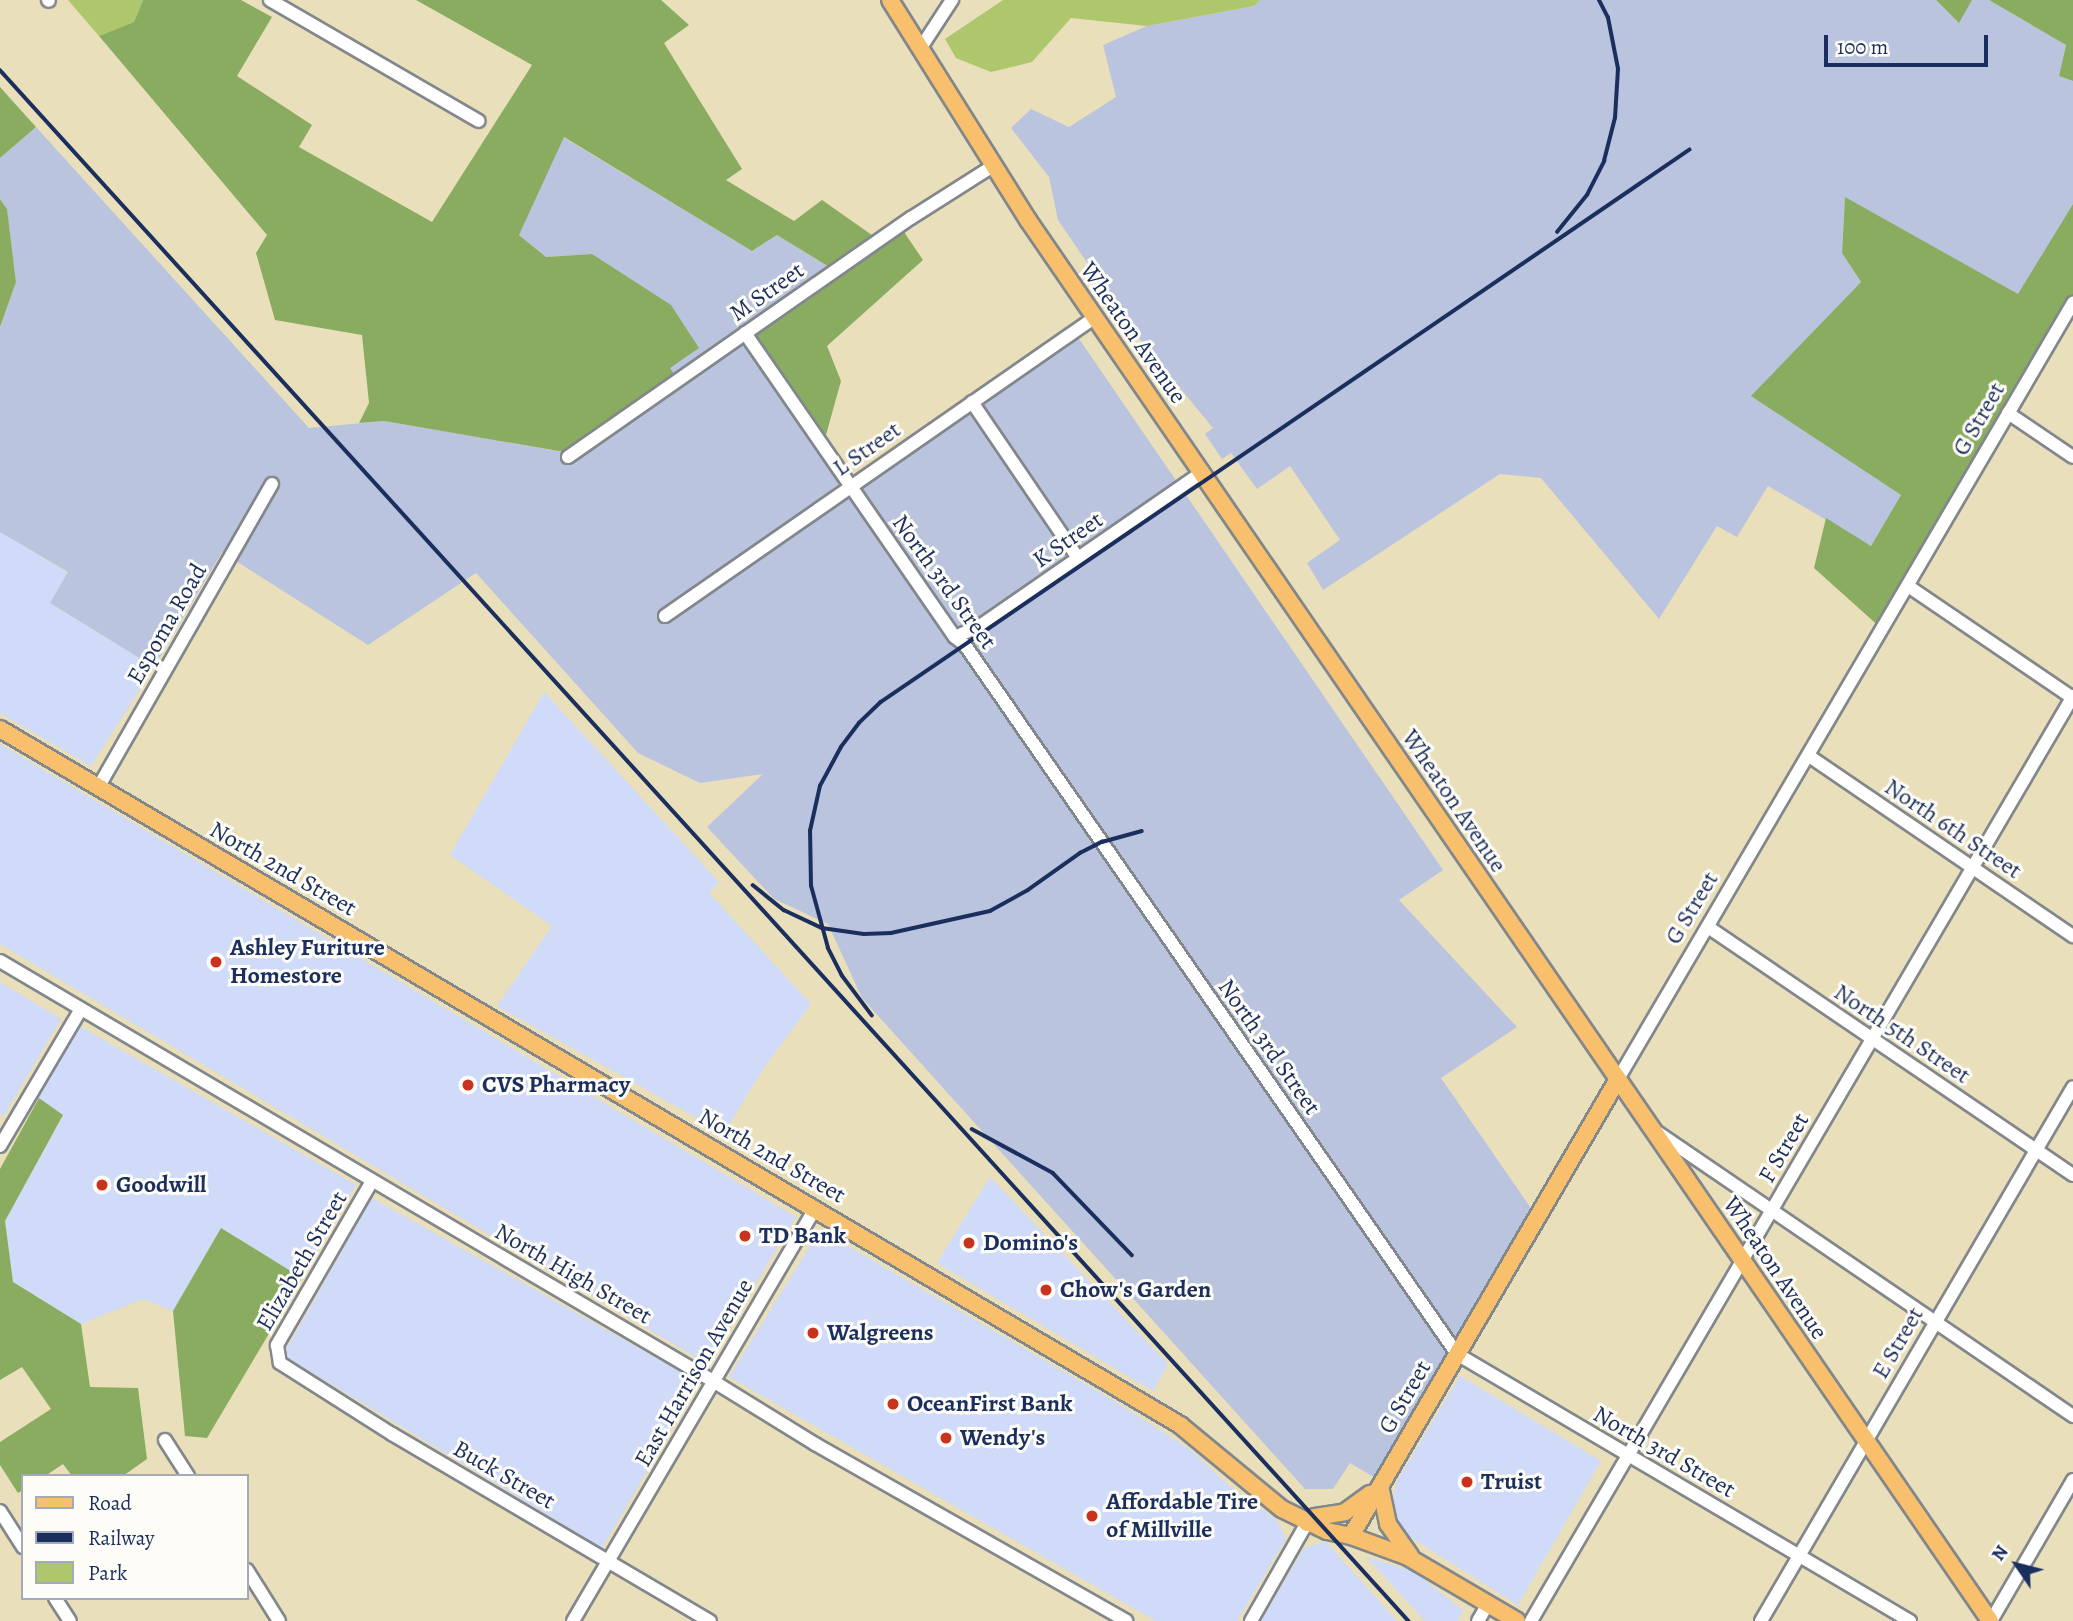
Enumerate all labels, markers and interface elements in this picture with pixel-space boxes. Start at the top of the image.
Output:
scale bar [1828,21,1993,65]
text: 100 m [1837,33,1888,61]
street label: M Street [724,256,810,328]
street label: Wheaton Avenue [1074,257,1192,409]
street label: G Street [1947,377,2011,461]
street label: L Street [828,415,906,483]
street label: K Street [1027,506,1109,574]
street label: North 3rd Street [886,509,1002,655]
street label: Espoma Road [121,559,213,689]
street label: Wheaton Avenue [1396,724,1512,878]
street label: North 6th Street [1879,773,2027,885]
street label: North 2nd Street [205,815,361,923]
street label: G Street [1659,866,1725,950]
place label: Ashley Furiture Homestore [230,934,385,990]
marker: Ashley Furiture Homestore [208,954,224,970]
street label: North 3rd Street [1212,974,1326,1120]
street label: North 5th Street [1828,978,1976,1090]
place label: CVS Pharmacy [482,1071,630,1099]
marker: CVS Pharmacy [460,1077,476,1093]
street label: North 2nd Street [694,1102,850,1210]
street label: F Street [1753,1108,1815,1188]
place label: Goodwill [116,1171,206,1199]
marker: Goodwill [94,1177,110,1193]
street label: Elizabeth Street [250,1186,354,1336]
street label: Wheaton Avenue [1717,1191,1833,1345]
street label: North High Street [489,1217,657,1331]
place label: TD Bank [759,1222,846,1250]
marker: TD Bank [737,1228,753,1244]
place label: Domino's [983,1229,1078,1257]
marker: Domino's [961,1235,977,1251]
street label: East Harrison Avenue [628,1274,760,1472]
place label: Chow's Garden [1060,1276,1211,1304]
marker: Chow's Garden [1038,1282,1054,1298]
street label: E Street [1866,1302,1930,1384]
place label: Walgreens [827,1319,934,1347]
marker: Walgreens [805,1325,821,1341]
street label: G Street [1373,1355,1437,1439]
place label: OceanFirst Bank [907,1390,1072,1418]
marker: OceanFirst Bank [885,1396,901,1412]
street label: North 3rd Street [1588,1400,1740,1504]
place label: Wendy's [960,1424,1045,1452]
marker: Wendy's [938,1430,954,1446]
street label: Buck Street [448,1434,560,1516]
place label: Truist [1481,1468,1542,1496]
legend [21,1474,248,1600]
marker: Truist [1459,1474,1475,1490]
place label: Affordable Tire of Millville [1106,1488,1258,1544]
text: Road [88,1489,132,1517]
marker: Affordable Tire of Millville [1084,1508,1100,1524]
text: Railway [88,1524,154,1552]
north arrow [1982,1530,2052,1600]
text: N [1985,1540,2014,1566]
text: Park [88,1559,127,1587]

